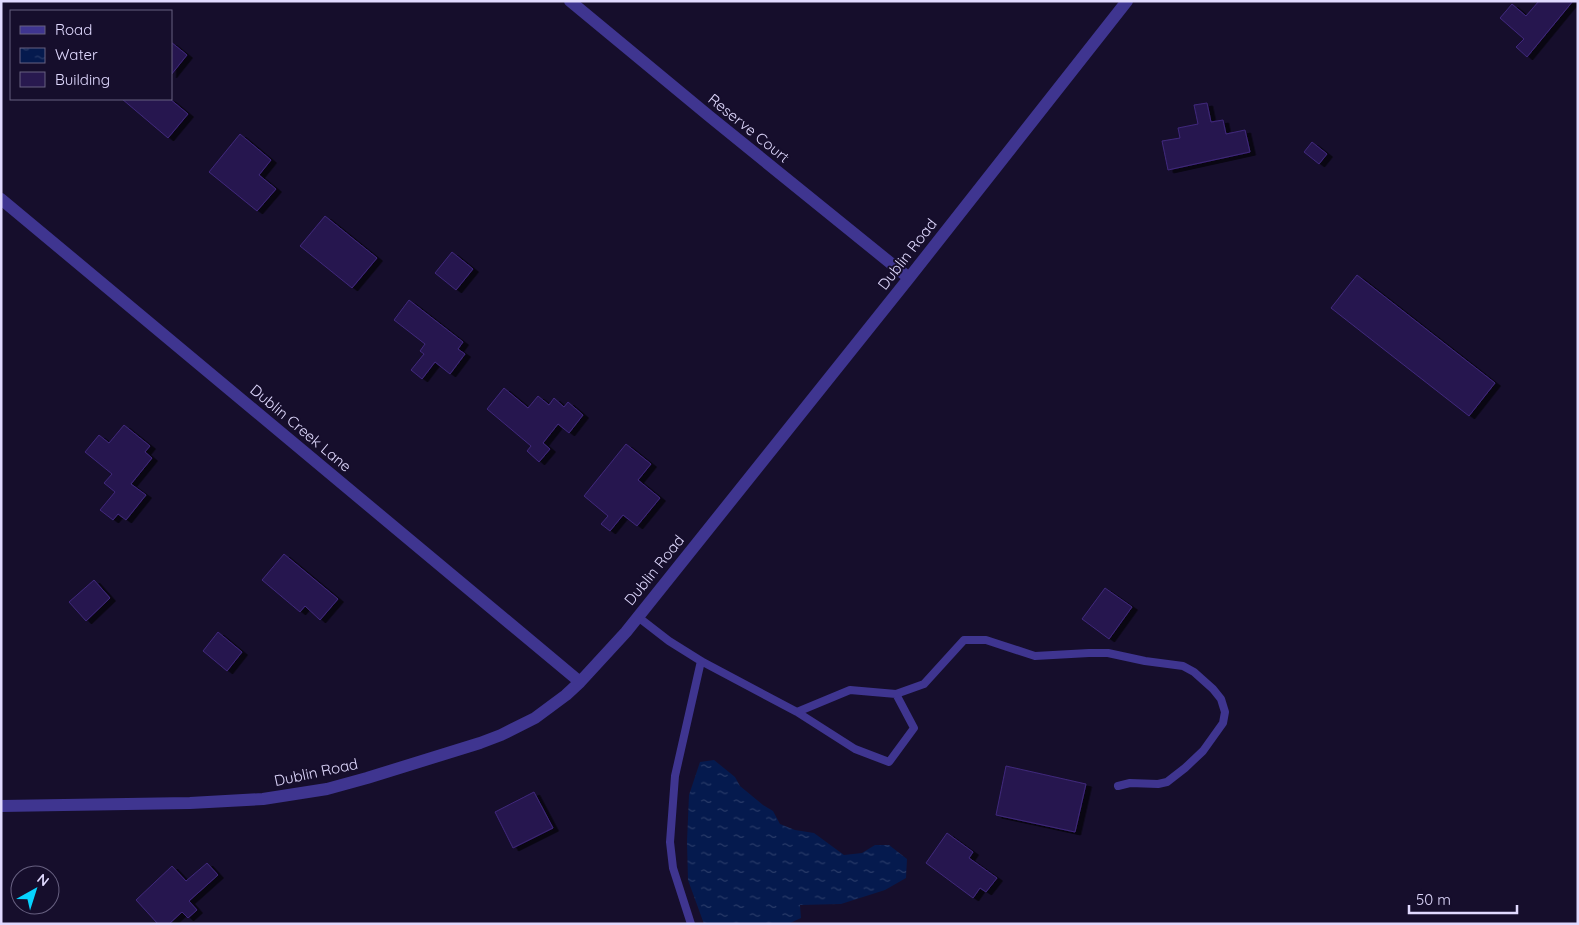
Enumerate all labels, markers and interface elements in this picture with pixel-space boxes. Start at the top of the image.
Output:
legend [10,10,172,100]
text: Road [55,20,92,39]
text: Water [55,45,98,64]
text: Building [55,70,110,89]
street label: Reserve Court [704,89,794,167]
street label: Dublin Road [873,215,941,293]
street label: Dublin Creek Lane [246,380,356,476]
street label: Dublin Road [620,531,688,609]
street label: Dublin Road [272,754,360,790]
north arrow [10,865,60,915]
text: N [34,870,53,890]
scale bar [1409,882,1516,914]
text: 50 m [1416,890,1451,909]

